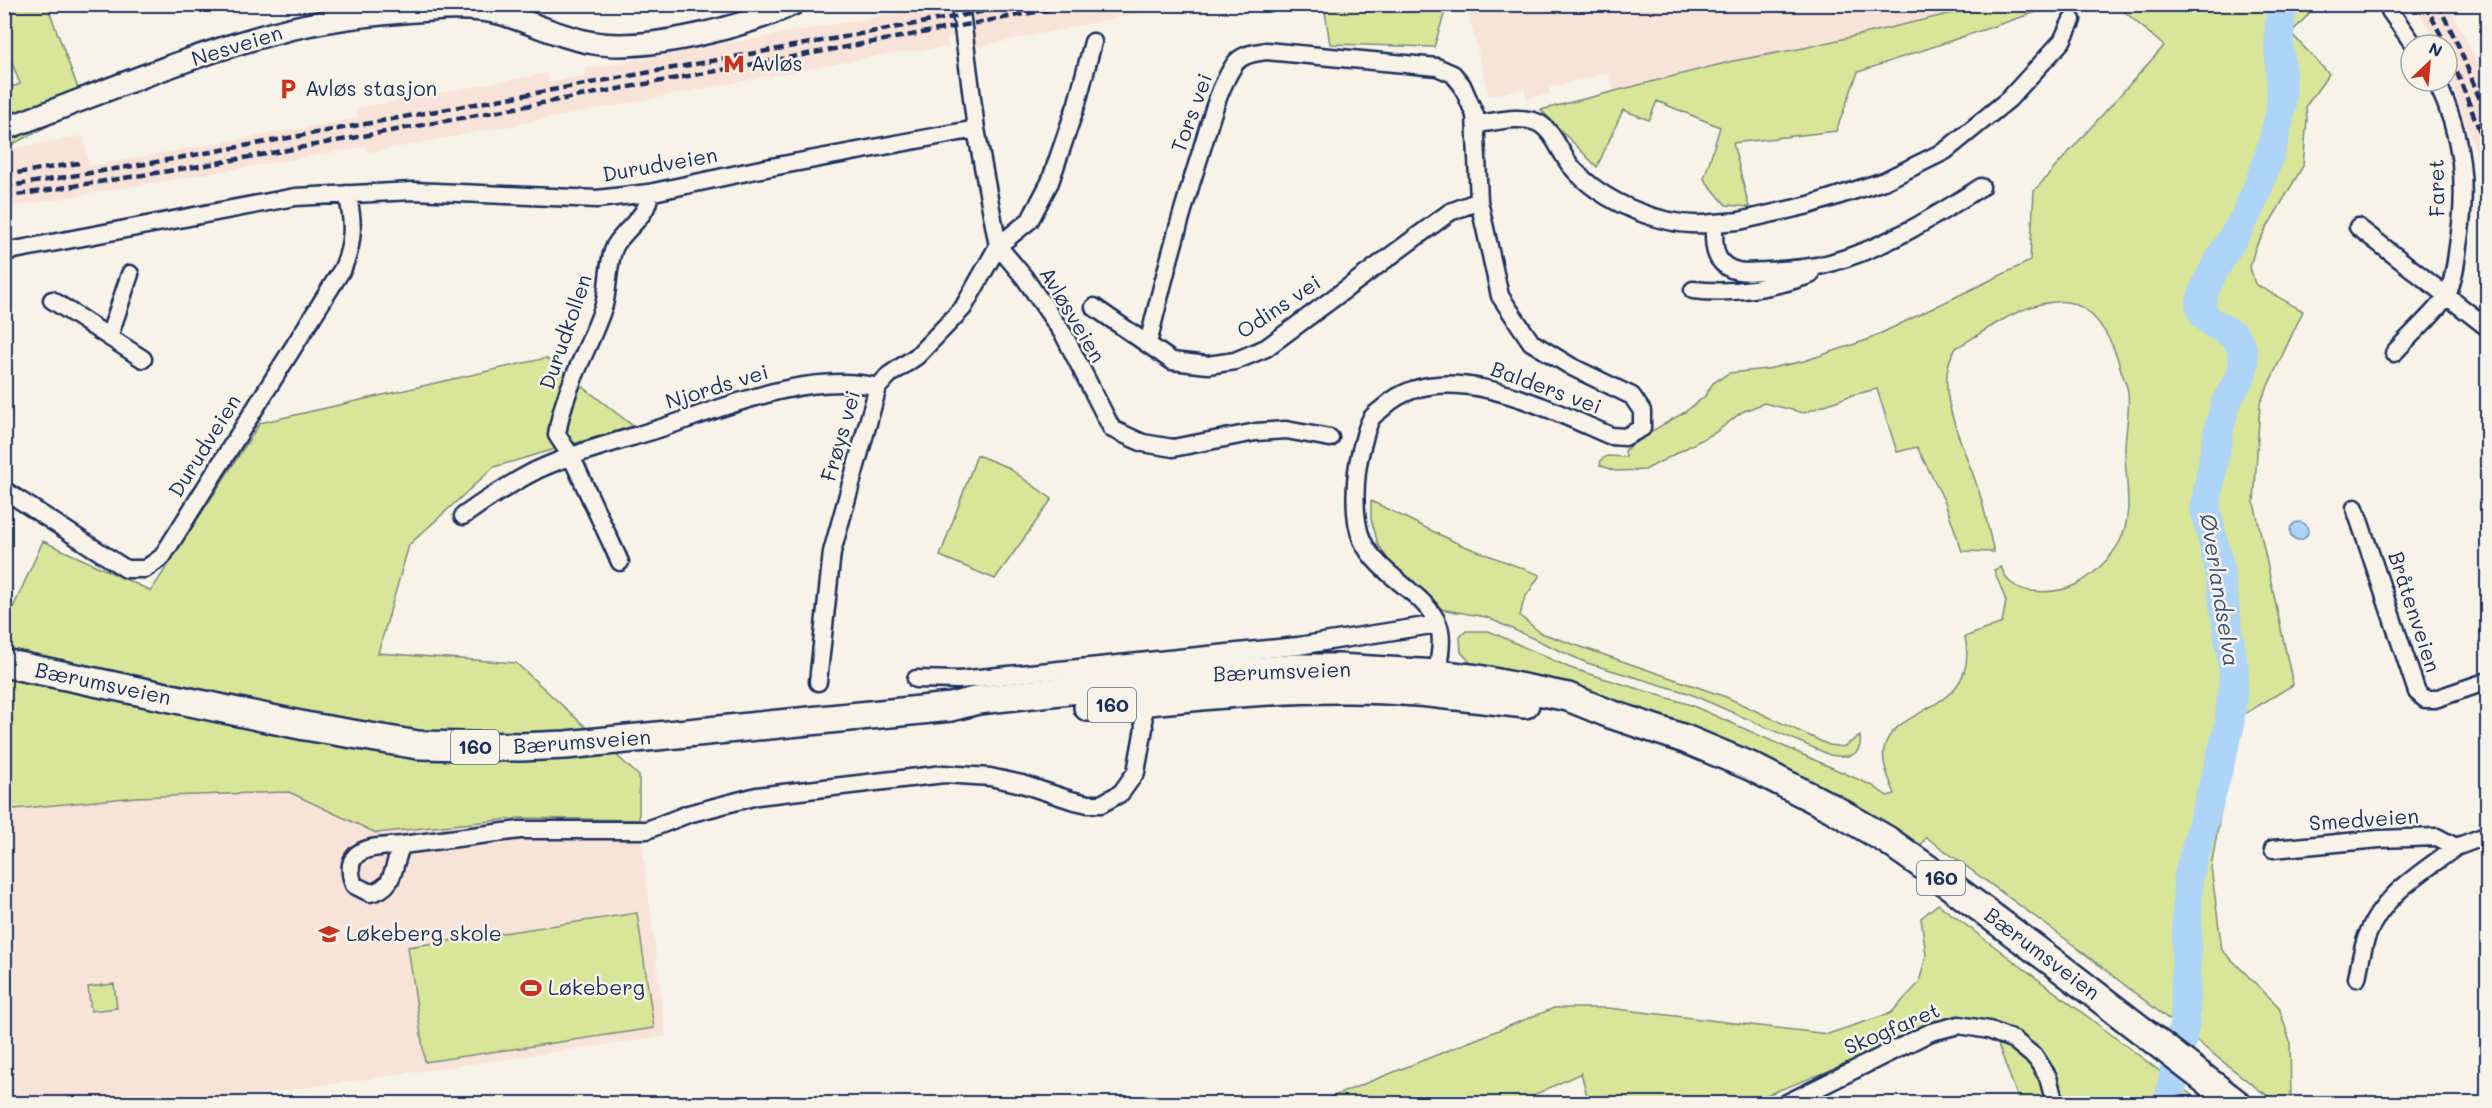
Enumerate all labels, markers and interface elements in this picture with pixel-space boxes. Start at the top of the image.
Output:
street label: Nesveien [188,18,285,71]
north arrow [2399,33,2459,93]
text: N [2426,37,2446,61]
place label: Avløs [751,49,803,76]
metro station icon: Avløs [722,52,746,76]
street label: Tors vei [1164,69,1217,156]
place label: Avløs stasjon [305,74,437,101]
parking icon: Avløs stasjon [276,77,300,101]
street label: Durudveien [600,140,719,187]
street label: Faret [2421,159,2450,217]
street label: Avløsveien [1034,262,1112,367]
street label: Odins vei [1231,268,1325,344]
street label: Durudkollen [532,270,597,393]
street label: Balders vei [1488,354,1606,419]
street label: Njords vei [662,357,771,414]
street label: Frøys vei [814,387,865,484]
street label: Durudveien [161,389,246,502]
water label: Øverlandselva [2194,511,2247,668]
street label: Bråtenveien [2383,548,2448,675]
street label: Bærumsveien [33,655,174,710]
street label: Bærumsveien [1213,655,1351,686]
road number: 160 [1088,688,1136,722]
street label: Bærumsveien [512,722,652,759]
road number: 160 [451,730,499,764]
street label: Smedveien [2308,801,2420,836]
road number: 160 [1917,861,1965,895]
street label: Bærumsveien [1980,900,2106,1005]
place label: Løkeberg skole [346,919,502,946]
school or university icon: Løkeberg skole [317,922,341,946]
place label: Løkeberg [548,973,645,1000]
sports icon: Løkeberg [519,976,543,1000]
street label: Skogfaret [1839,995,1943,1060]

